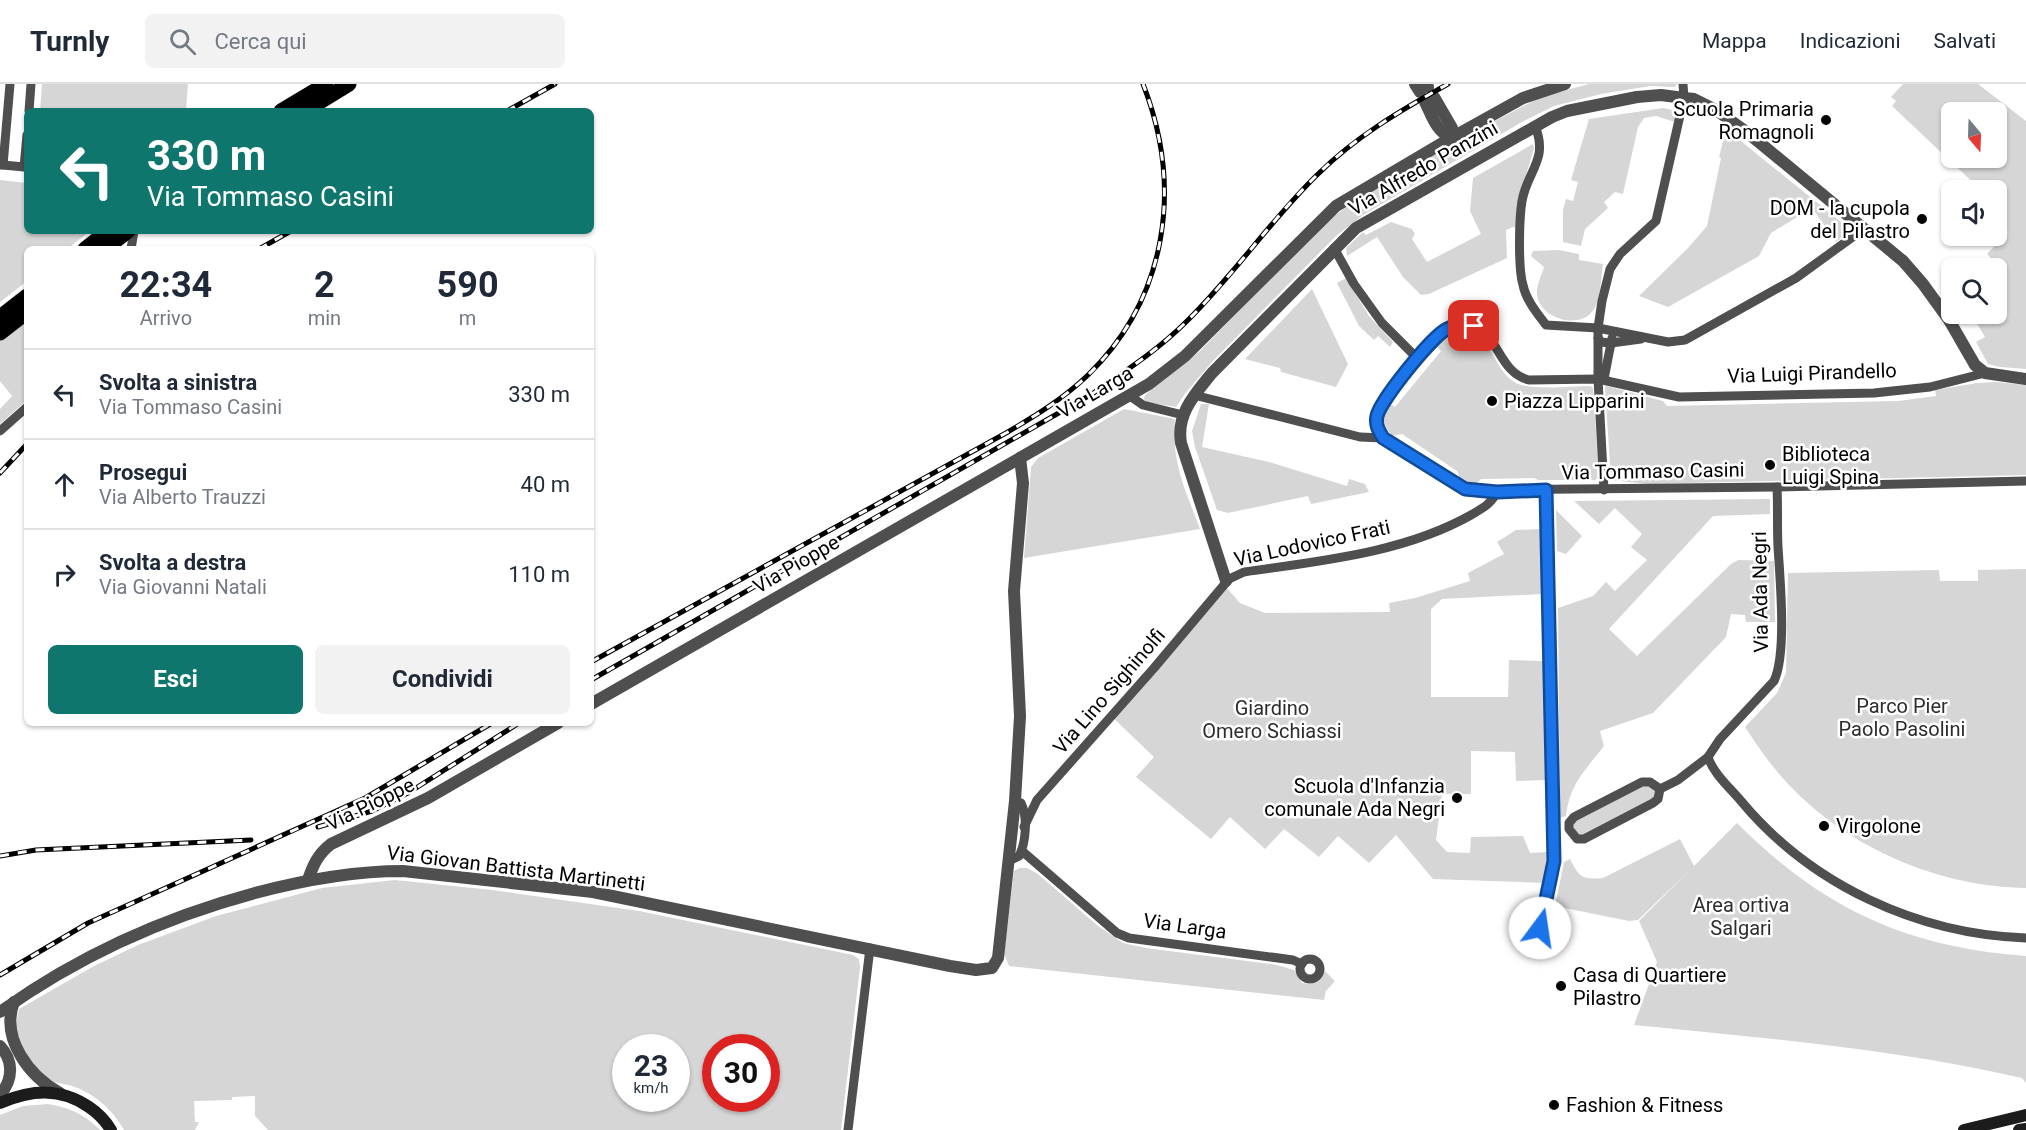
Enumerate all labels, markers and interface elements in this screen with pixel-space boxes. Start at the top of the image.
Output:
search box [145,14,565,68]
text: Turnly [30,25,109,58]
icon: search [166,25,199,58]
text: Cerca qui [214,29,307,54]
text: Mappa [1702,29,1767,53]
text: Indicazioni [1800,29,1901,53]
text: Salvati [1934,29,1996,53]
place label: Scuola Primaria Romagnoli [1673,97,1814,144]
north arrow [1941,102,2007,168]
map controls [1941,102,2007,324]
marker: Scuola Primaria Romagnoli [1819,113,1833,127]
street label: Via Alfredo Panzini [1344,116,1502,220]
text: 330 m [147,131,266,180]
icon: left [48,132,126,210]
button: sound [1941,180,2007,246]
text: Via Tommaso Casini [147,181,394,213]
place label: DOM - la cupola del Pilastro [1770,196,1910,243]
marker: DOM - la cupola del Pilastro [1915,212,1929,226]
button: search [1941,258,2007,324]
text: 22:34 [119,264,212,306]
text: 2 [314,264,335,306]
text: 590 [437,264,499,306]
pin [1448,300,1499,351]
text: Arrivo [140,306,192,330]
text: min [308,306,341,330]
text: m [459,306,476,330]
icon: arrive [1457,309,1490,342]
street label: Via Luigi Pirandello [1727,358,1897,388]
street label: Via Larga [1053,361,1137,423]
text: Svolta a sinistra [99,370,257,395]
icon: left [48,378,81,411]
text: 330 m [508,382,570,407]
place label: Piazza Lipparini [1504,389,1645,413]
marker: Piazza Lipparini [1485,394,1499,408]
text: Via Tommaso Casini [99,395,282,419]
place label: Biblioteca Luigi Spina [1782,442,1879,489]
street label: Via Tommaso Casini [1561,457,1745,485]
marker: Biblioteca Luigi Spina [1763,458,1777,472]
text: Prosegui [99,460,187,485]
icon: ahead [48,468,81,501]
text: 40 m [521,472,570,497]
text: Via Alberto Trauzzi [99,485,266,509]
street label: Via Lodovico Frati [1232,515,1392,571]
street label: Via Pioppe [749,530,843,598]
street label: Via Ada Negri [1747,531,1773,653]
text: Svolta a destra [99,550,246,575]
icon: right [48,558,81,591]
text: 110 m [508,562,570,587]
text: Via Giovanni Natali [99,575,267,599]
street label: Via Lino Sighinolfi [1048,623,1170,759]
button: Esci [48,645,303,714]
button: Condividi [315,645,570,714]
park label: Parco Pier Paolo Pasolini [1839,694,1965,741]
park label: Giardino Omero Schiassi [1202,696,1342,743]
street label: Via Pioppe [322,772,418,836]
place label: Scuola d'Infanzia comunale Ada Negri [1264,774,1445,821]
marker: Scuola d'Infanzia comunale Ada Negri [1450,791,1464,805]
place label: Virgolone [1836,814,1921,838]
marker: Virgolone [1817,819,1831,833]
street label: Via Giovan Battista Martinetti [385,840,647,896]
park label: Area ortiva Salgari [1693,893,1789,940]
position arrow [1508,896,1572,960]
street label: Via Larga [1142,908,1228,944]
place label: Casa di Quartiere Pilastro [1573,963,1726,1010]
marker: Casa di Quartiere Pilastro [1554,979,1568,993]
speed limit sign: 30 [702,1034,780,1112]
text: 23 [634,1048,668,1083]
text: km/h [633,1079,669,1097]
place label: Fashion & Fitness [1566,1093,1723,1117]
marker: Fashion & Fitness [1547,1098,1561,1112]

